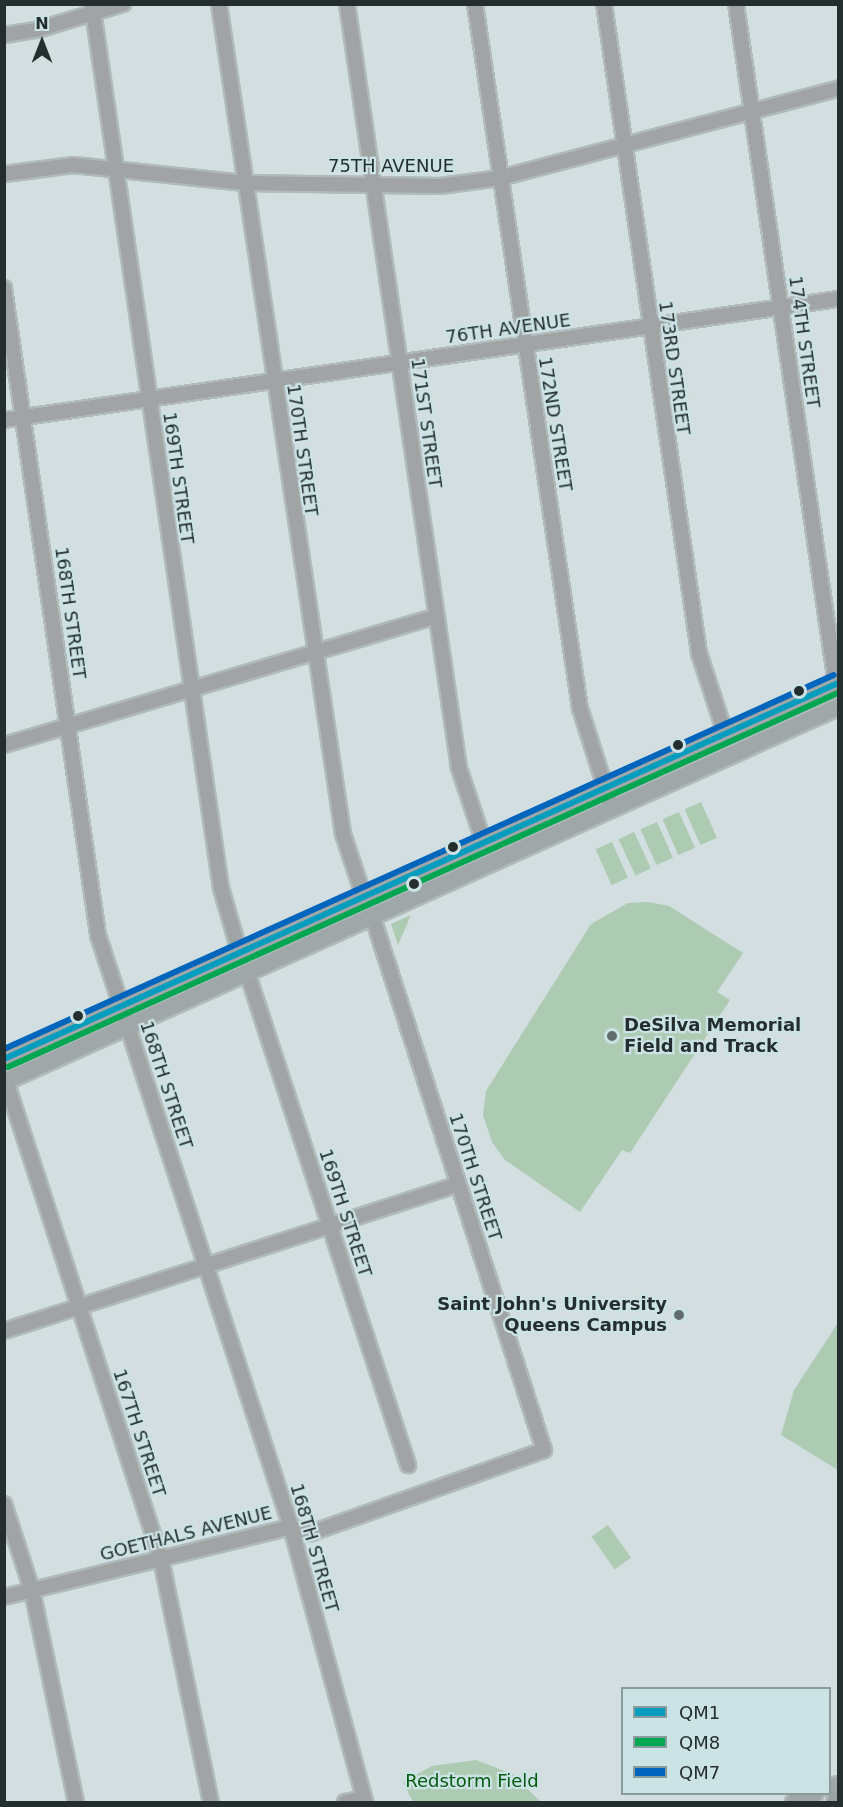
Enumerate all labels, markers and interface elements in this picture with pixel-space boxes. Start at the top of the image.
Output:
north arrow [12,12,72,72]
text: N [35,14,49,33]
street label: 75TH AVENUE [328,155,454,177]
street label: 174TH STREET [784,275,824,409]
street label: 173RD STREET [654,300,694,436]
street label: 76TH AVENUE [444,310,572,348]
street label: 172ND STREET [534,355,576,493]
street label: 171ST STREET [406,357,446,489]
street label: 170TH STREET [282,383,322,517]
street label: 169TH STREET [158,411,198,545]
street label: 168TH STREET [50,546,90,680]
unlabelled marker [793,685,805,697]
unlabelled marker [672,739,684,751]
unlabelled marker [447,841,459,853]
unlabelled marker [408,878,420,890]
unlabelled marker [72,1010,84,1022]
place label: DeSilva Memorial Field and Track [624,1015,801,1058]
street label: 168TH STREET [135,1018,197,1152]
marker: DeSilva Memorial Field and Track [605,1029,619,1043]
street label: 170TH STREET [444,1110,506,1244]
street label: 169TH STREET [314,1146,376,1280]
place label: Saint John's University Queens Campus [437,1294,667,1336]
marker: Saint John's University Queens Campus [672,1308,686,1322]
street label: 167TH STREET [108,1366,170,1500]
street label: 168TH STREET [285,1481,343,1615]
street label: GOETHALS AVENUE [98,1502,274,1566]
legend [621,1687,831,1795]
text: QM1 [679,1702,720,1723]
text: QM8 [679,1732,720,1753]
text: QM7 [679,1762,720,1783]
park label: Redstorm Field [405,1770,539,1792]

